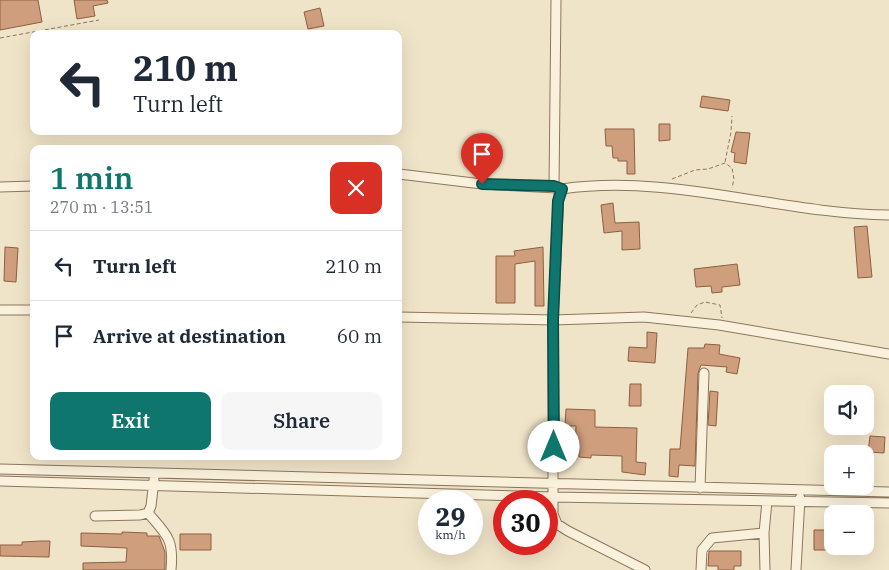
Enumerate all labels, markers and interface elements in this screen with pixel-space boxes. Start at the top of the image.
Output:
text: 210 m [133,45,238,91]
icon: left [50,50,115,115]
text: Turn left [133,89,223,118]
pin [461,133,503,184]
icon: arrive [468,140,496,168]
text: 1 min [50,158,133,197]
button: close [330,162,382,214]
text: 270 m · 13:51 [50,197,153,217]
icon: left [50,252,78,280]
text: Turn left [93,254,176,278]
text: 210 m [325,254,382,278]
icon: arrive [50,322,78,350]
text: Arrive at destination [93,324,286,348]
text: 60 m [337,324,382,348]
map controls [824,385,874,555]
button: sound [824,385,874,435]
button: Exit [50,392,211,450]
button: Share [221,392,382,450]
position arrow [527,420,579,472]
button: + [824,445,874,495]
speed limit sign: 30 [493,490,558,555]
text: 29 [435,500,466,533]
button: − [824,505,874,555]
text: km/h [435,527,466,542]

